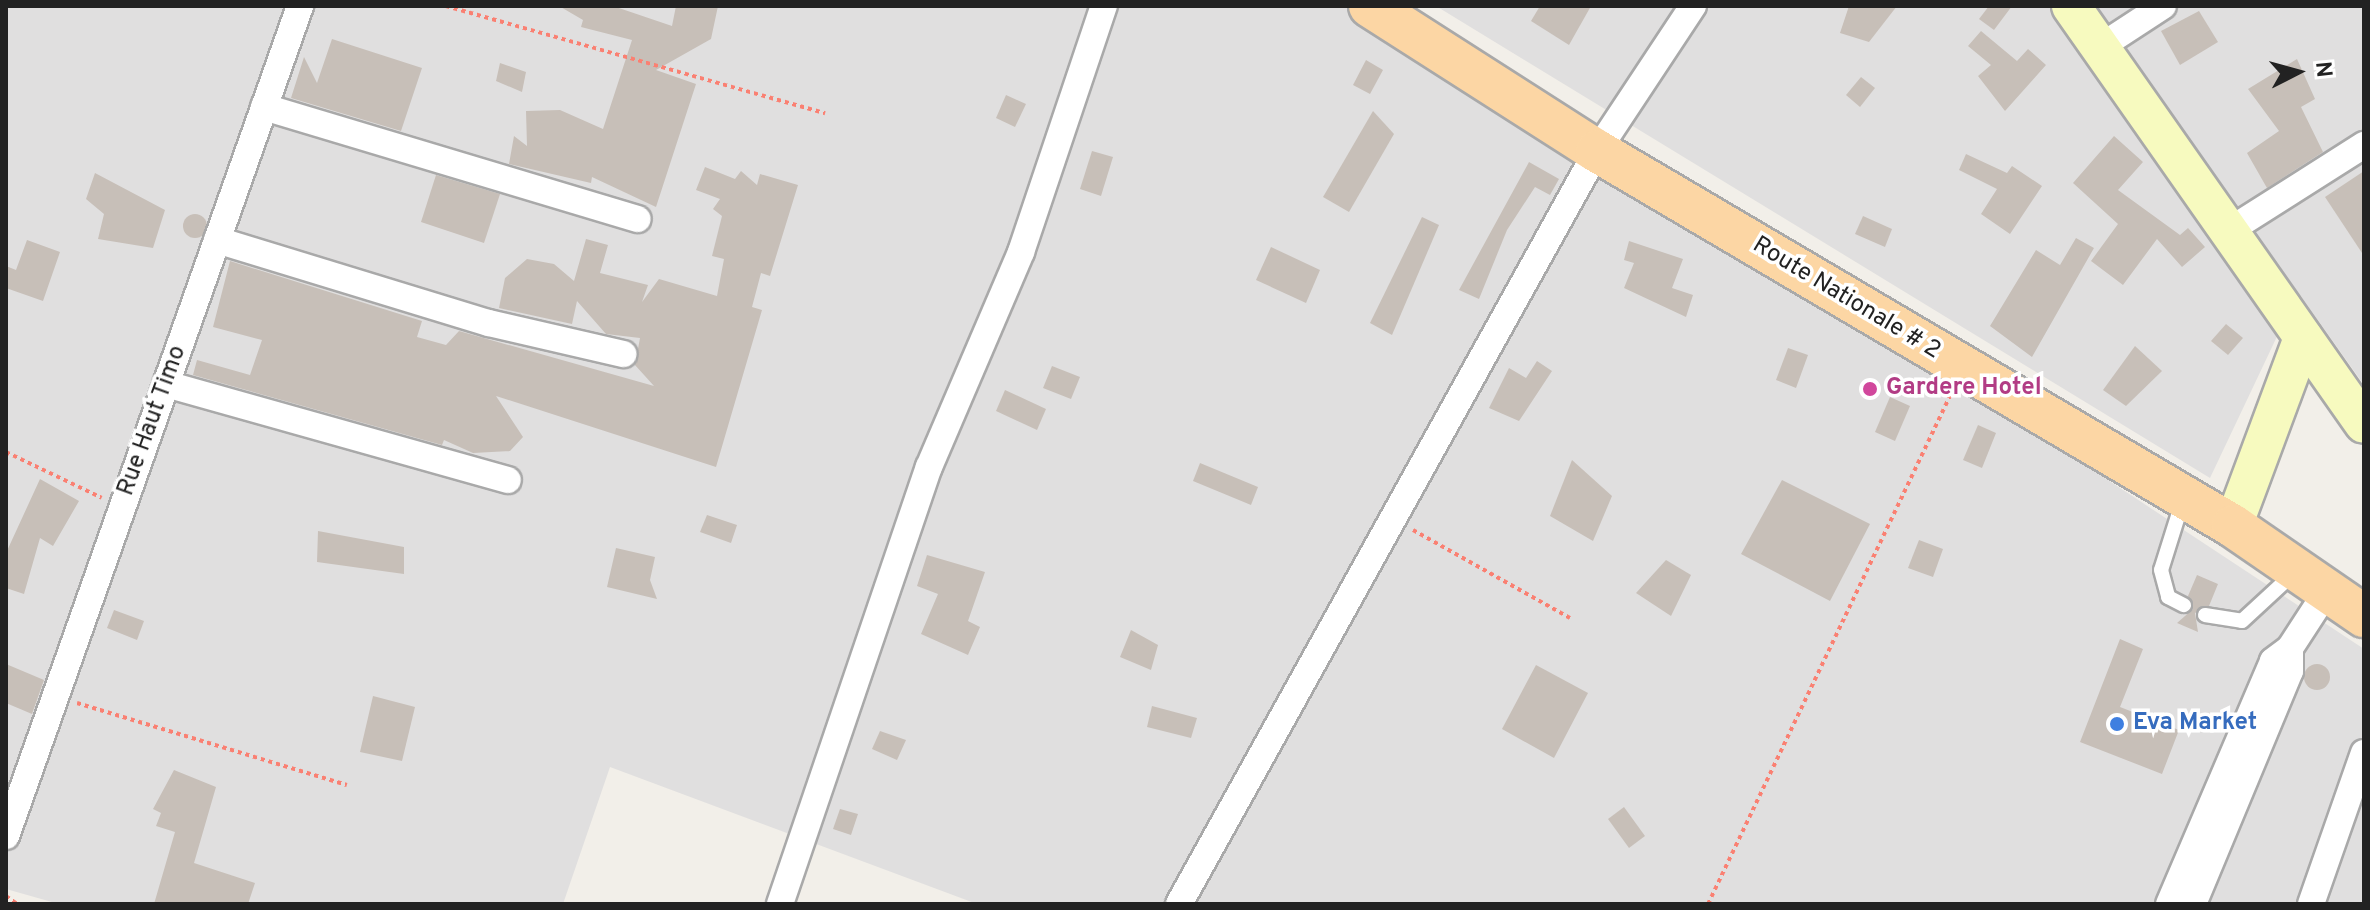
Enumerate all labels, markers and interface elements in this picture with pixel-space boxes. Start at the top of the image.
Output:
north arrow [2258,32,2338,112]
text: N [2308,60,2337,79]
street label: Route Nationale # 2 [1747,232,1945,366]
street label: Rue Haut Timo [112,342,194,500]
place label: Gardere Hotel [1886,375,2042,403]
marker: Gardere Hotel [1861,380,1879,398]
place label: Eva Market [2133,710,2257,738]
marker: Eva Market [2108,715,2126,733]

